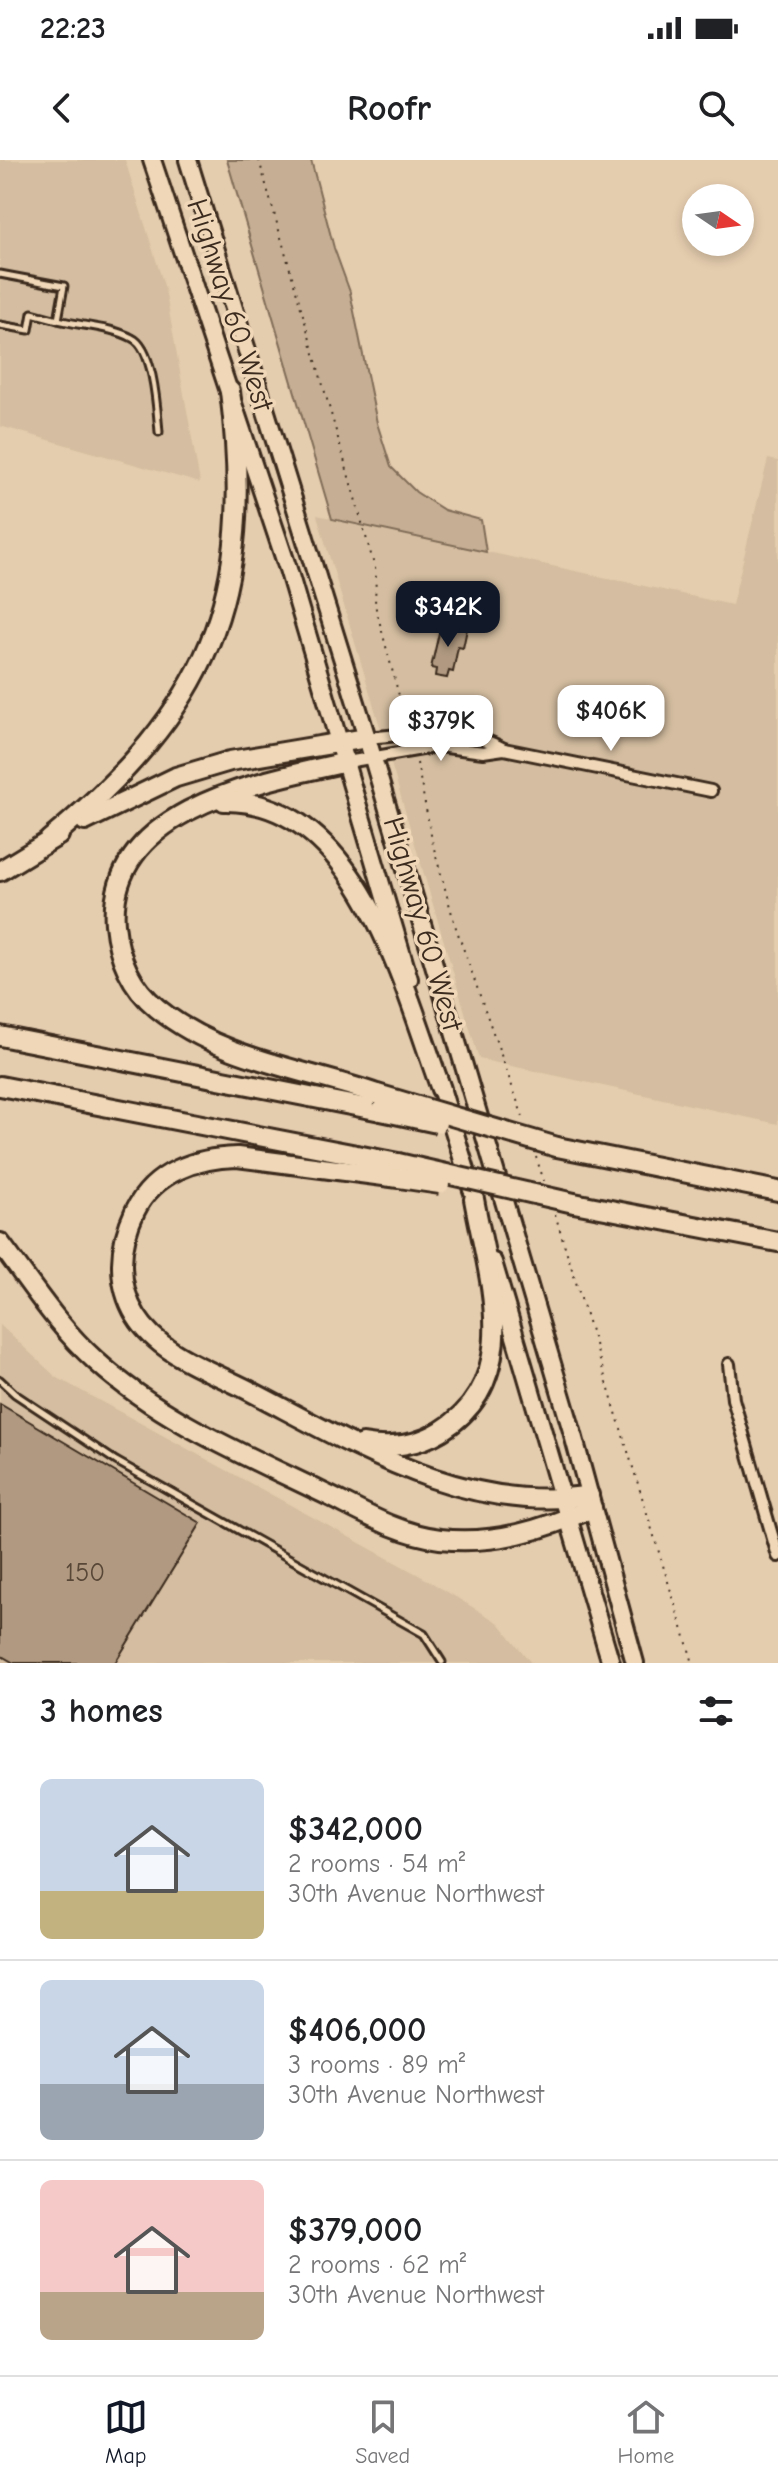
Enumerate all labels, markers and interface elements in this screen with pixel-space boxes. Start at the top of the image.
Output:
text: 22:23 [40,11,106,46]
icon: back [40,86,84,130]
icon: search [694,86,738,130]
text: Roofr [347,88,431,129]
north arrow [682,184,754,256]
map controls [682,184,754,256]
street label: Highway 60 West [179,194,281,417]
pin: $342K [392,581,504,649]
text: $342K [414,592,482,622]
pin: $406K [555,685,667,753]
pin: $379K [385,695,497,763]
text: $406K [576,696,646,726]
text: $379K [407,706,475,736]
street label: Highway 60 West [376,813,471,1037]
house number: 150 [65,1558,105,1588]
icon: filters [694,1689,738,1733]
text: 3 homes [40,1691,163,1731]
text: $342,000 [288,1809,423,1849]
icon: home [104,1811,200,1907]
text: 2 rooms · 54 m² [288,1849,465,1879]
text: 30th Avenue Northwest [288,1879,544,1909]
text: $406,000 [288,2010,426,2050]
icon: home [104,2012,200,2108]
text: 3 rooms · 89 m² [288,2050,465,2080]
text: 30th Avenue Northwest [288,2080,544,2110]
text: $379,000 [288,2210,422,2250]
icon: home [104,2212,200,2308]
text: 2 rooms · 62 m² [288,2250,466,2280]
text: 30th Avenue Northwest [288,2280,544,2310]
tab: Map [104,2395,148,2469]
tab: Saved [355,2395,410,2469]
tab: Home [617,2395,674,2469]

